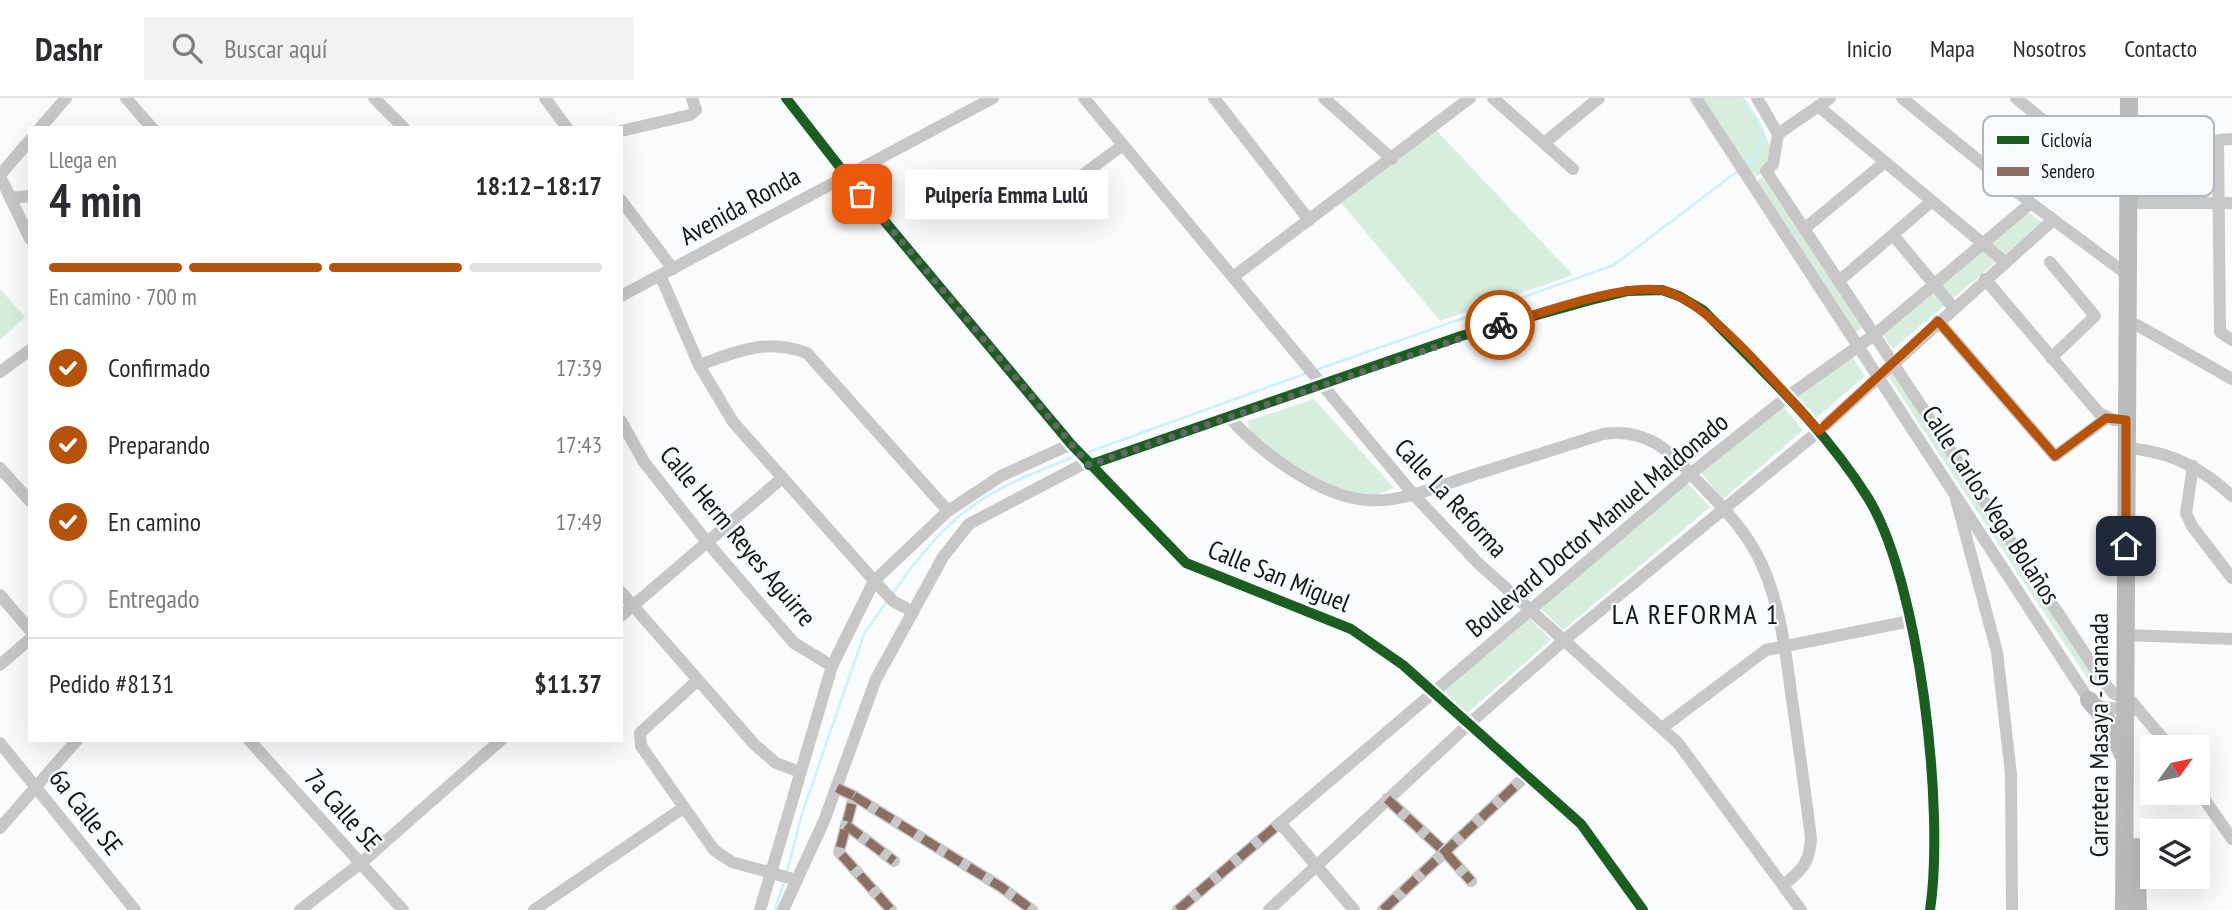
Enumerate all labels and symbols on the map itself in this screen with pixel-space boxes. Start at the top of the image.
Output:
legend [1983,116,2214,196]
text: Ciclovía [2041,128,2092,152]
street label: Avenida Ronda [674,159,806,252]
text: Sendero [2041,159,2095,183]
pin [832,164,892,224]
callout: Pulpería Emma Lulú [904,170,1107,218]
courier [1465,290,1535,360]
street label: Calle Carlos Vega Bolaños [1915,399,2068,610]
street label: Boulevard Doctor Manuel Maldonado [1459,405,1735,644]
street label: Calle La Reforma [1388,431,1515,564]
street label: Calle Herm Reyes Aguirre [653,439,824,633]
pin [2096,516,2156,576]
street label: Calle San Miguel [1203,532,1355,619]
district label: LA REFORMA 1 [1612,595,1780,632]
street label: Carretera Masaya - Granada [2082,613,2115,857]
north arrow [2140,735,2210,805]
street label: 6a Calle SE [43,762,130,861]
street label: 7a Calle SE [298,762,389,858]

